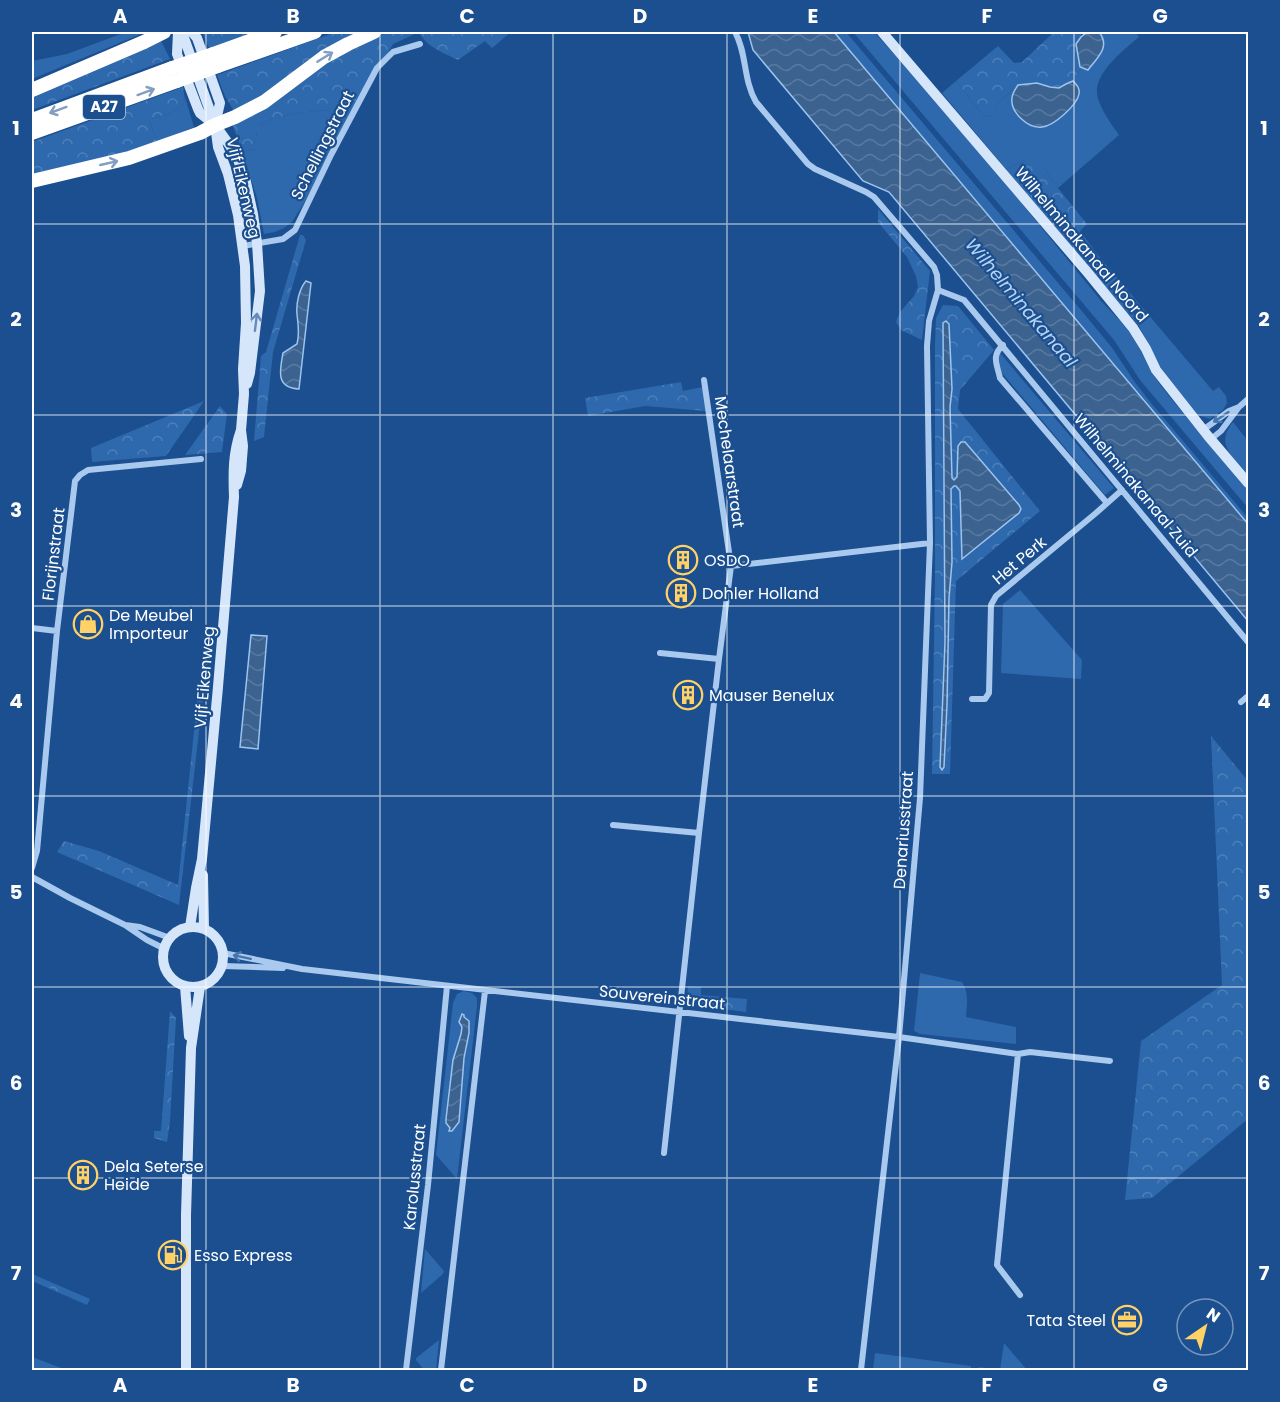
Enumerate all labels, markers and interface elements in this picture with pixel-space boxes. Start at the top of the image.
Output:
text: A [113,2,128,30]
text: B [286,2,300,30]
text: C [459,2,475,30]
text: D [633,2,647,30]
text: E [808,2,818,30]
text: F [982,2,993,30]
text: G [1152,2,1168,30]
one-way arrow [316,51,333,63]
one-way arrow [136,86,155,97]
street label: Schellingstraat [285,87,360,204]
road number: A27 [83,95,125,119]
one-way arrow [49,105,68,116]
text: 1 [12,114,20,142]
text: 1 [1260,114,1268,142]
street label: Vijf Eikenweg [221,136,266,241]
one-way arrow [99,156,118,168]
street label: Wilhelminakanaal Noord [1011,162,1153,326]
water label: Wilhelminakanaal [961,234,1081,372]
text: 2 [10,305,22,333]
text: 2 [1258,305,1270,333]
one-way arrow [251,313,262,332]
street label: Mechelaarstraat [709,395,750,530]
street label: Wilhelminakanaal Zuid [1068,408,1203,562]
one-way arrow [1213,411,1230,423]
text: 3 [10,496,22,524]
text: 3 [1258,496,1270,524]
street label: Florijnstraat [36,506,71,602]
street label: Het Perk [987,530,1052,590]
building icon: OSDO [667,544,699,576]
place label: OSDO [704,549,750,572]
building icon: Dohler Holland [665,577,697,609]
place label: Dohler Holland [702,582,819,605]
place label: De Meubel Importeur [109,604,193,645]
shop icon: De Meubel Importeur [72,608,104,640]
street label: Vijf Eikenweg [189,625,220,729]
building icon: Mauser Benelux [672,679,704,711]
place label: Mauser Benelux [709,684,834,707]
text: 4 [9,687,23,715]
text: 4 [1257,687,1271,715]
street label: Denariusstraat [888,770,919,890]
text: 5 [10,878,23,906]
text: 5 [1258,878,1271,906]
one-way arrow [233,951,252,962]
street label: Souvereinstraat [598,979,726,1016]
text: 6 [10,1069,22,1097]
text: 6 [1258,1069,1270,1097]
street label: Karolusstraat [397,1123,432,1231]
place label: Dela Seterse Heide [104,1155,204,1196]
building icon: Dela Seterse Heide [67,1159,99,1191]
fuel station icon: Esso Express [157,1239,189,1271]
place label: Esso Express [194,1244,293,1267]
text: 7 [11,1259,22,1287]
text: 7 [1259,1259,1270,1287]
north arrow [1175,1297,1235,1357]
text: N [1202,1302,1225,1328]
office icon: Tata Steel [1111,1304,1143,1336]
place label: Tata Steel [1027,1309,1106,1332]
text: A [113,1371,128,1399]
text: B [286,1371,300,1399]
text: C [459,1371,475,1399]
text: D [633,1371,647,1399]
text: E [808,1371,818,1399]
text: F [982,1371,993,1399]
text: G [1152,1371,1168,1399]

